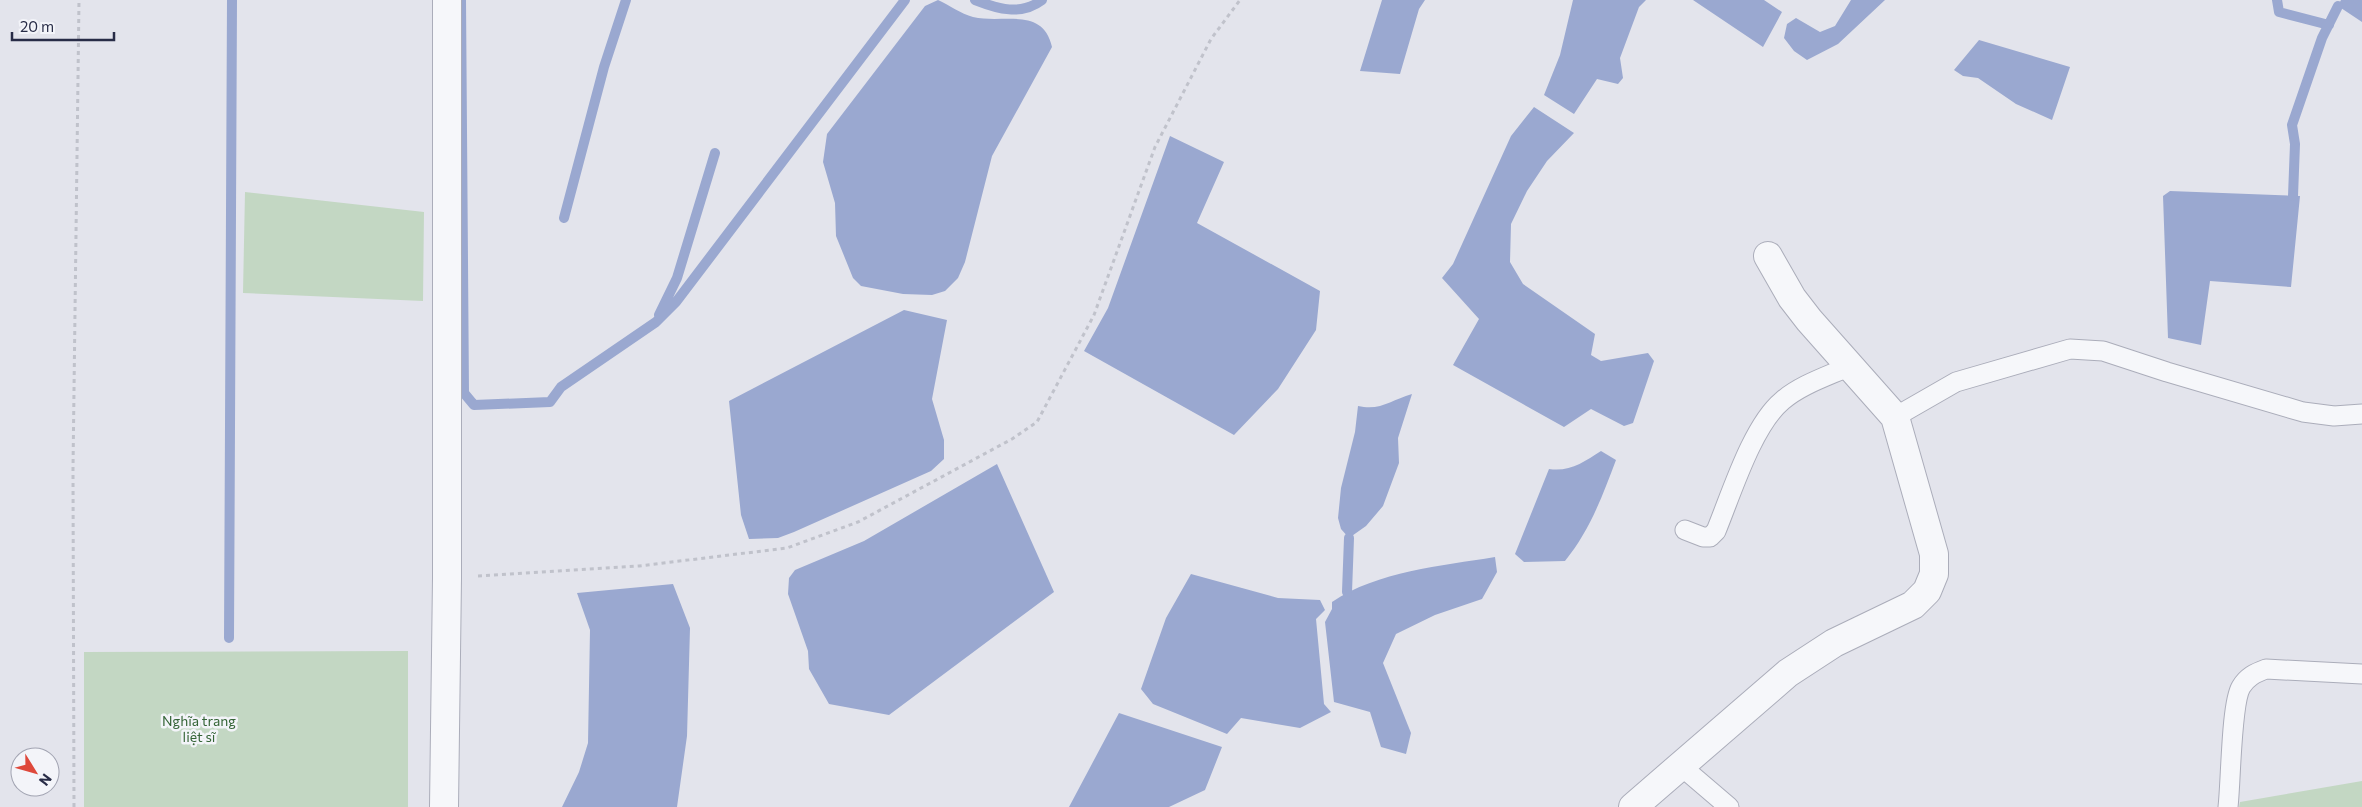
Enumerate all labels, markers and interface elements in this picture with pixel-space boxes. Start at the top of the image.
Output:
scale bar [12,10,115,42]
text: 20 m [20,17,54,35]
park label: Nghĩa trang liệt sĩ [162,712,236,745]
north arrow [10,747,60,797]
text: N [36,771,56,789]

